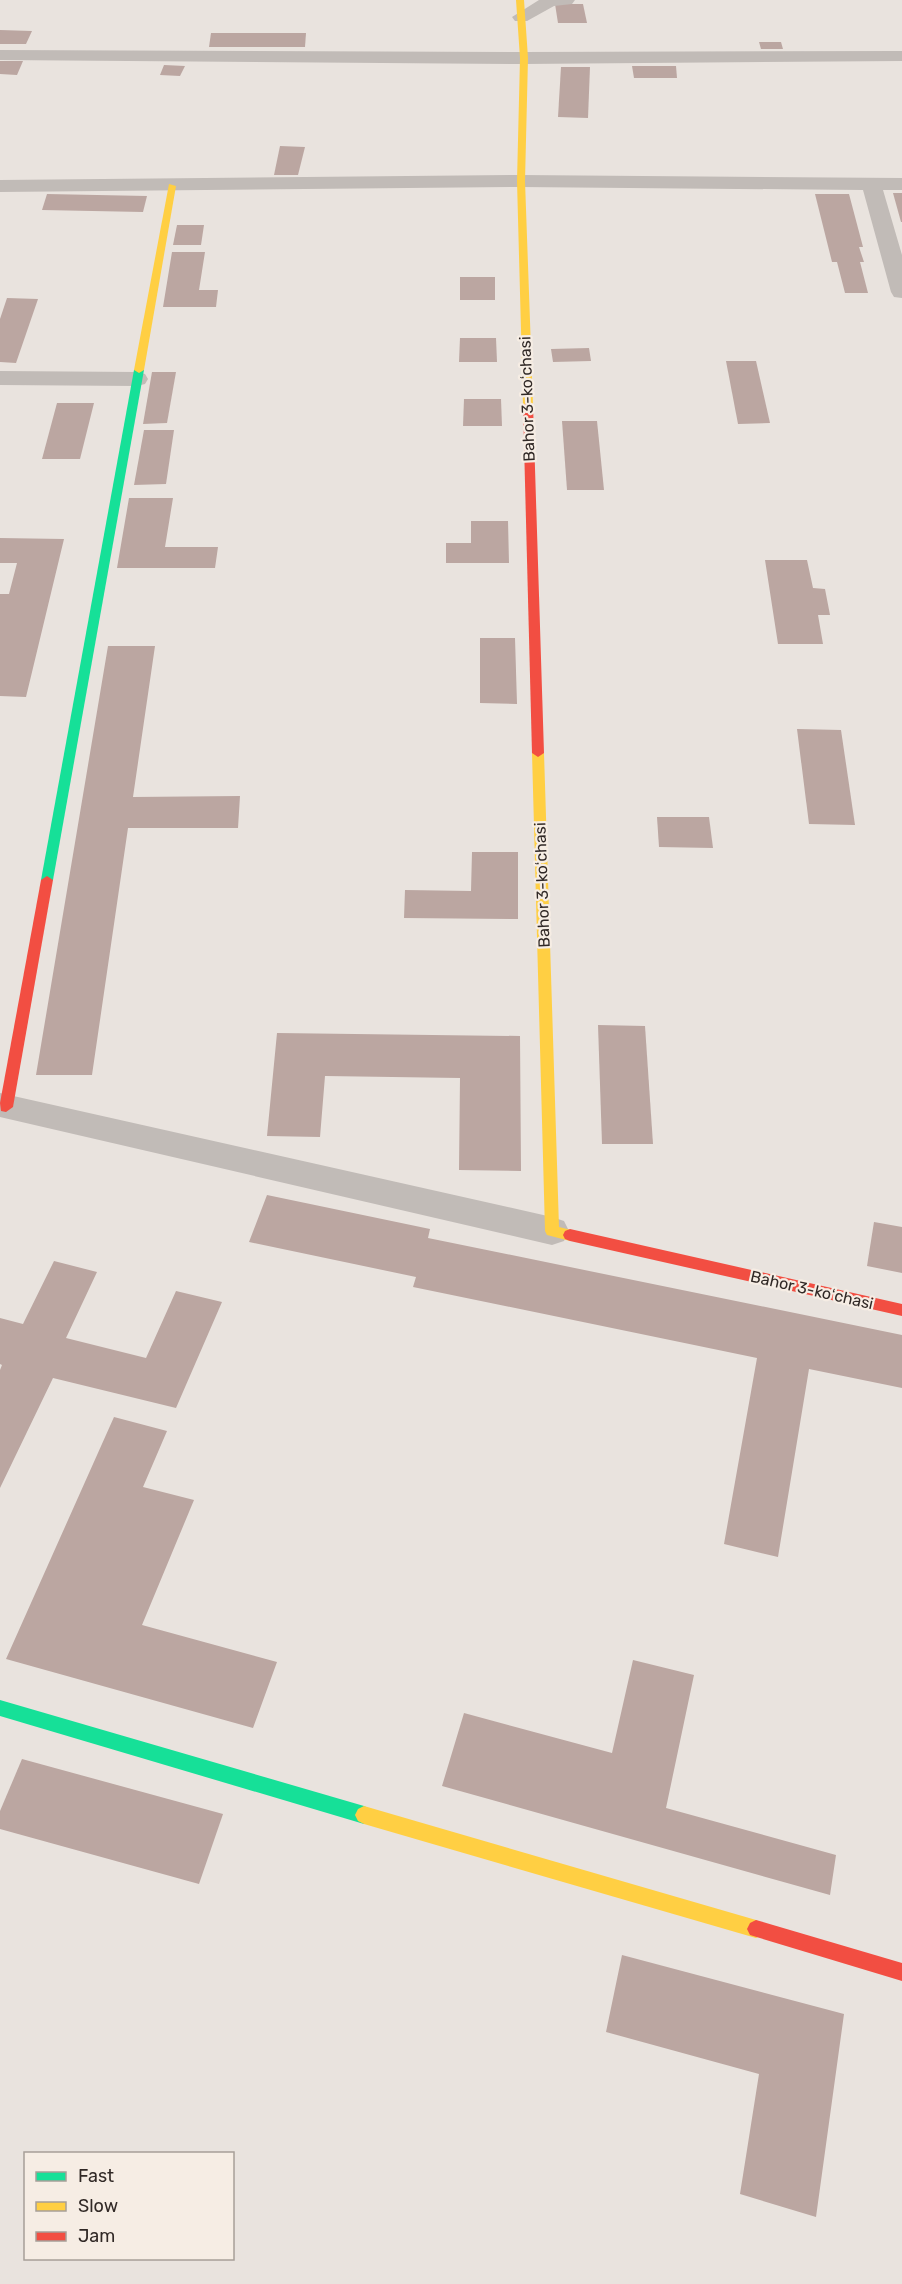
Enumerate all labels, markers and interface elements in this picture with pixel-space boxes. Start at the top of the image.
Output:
street label: Bahor 3-koʻchasi [515,336,539,462]
street label: Bahor 3-koʻchasi [530,822,554,948]
street label: Bahor 3-koʻchasi [749,1267,875,1313]
legend [24,2152,234,2260]
text: Fast [78,2165,114,2187]
text: Slow [78,2195,118,2217]
text: Jam [78,2225,115,2247]

